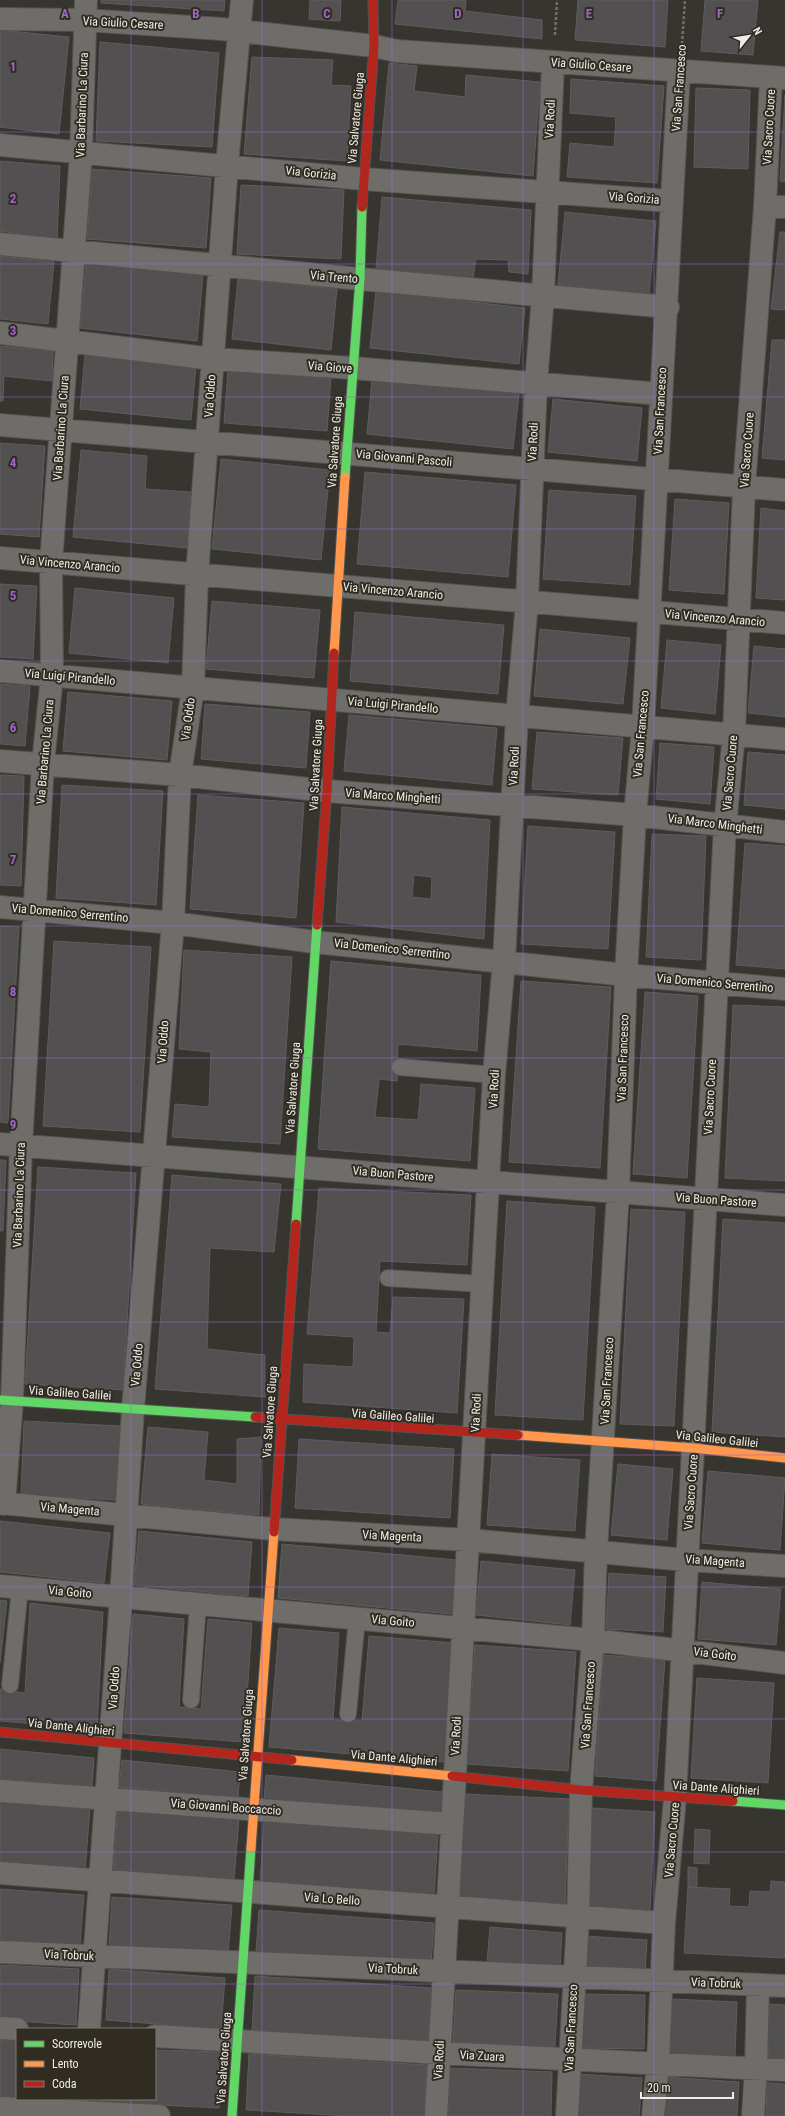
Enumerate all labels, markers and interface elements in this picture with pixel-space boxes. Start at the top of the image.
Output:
text: A [61,6,69,21]
text: B [192,6,200,21]
text: C [323,6,331,21]
text: D [454,6,462,21]
text: E [586,6,593,21]
text: F [717,6,723,21]
street label: Via Giulio Cesare [82,14,164,32]
north arrow [729,16,769,56]
text: N [750,25,765,38]
street label: Via San Francesco [669,44,689,132]
street label: Via Barbarino La Ciura [73,52,91,158]
street label: Via Giulio Cesare [550,55,632,75]
text: 1 [10,59,16,74]
street label: Via Salvatore Giuga [345,71,367,165]
street label: Via Sacro Cuore [760,89,778,165]
street label: Via Rodi [542,99,558,139]
street label: Via Gorizia [285,163,337,183]
street label: Via Gorizia [608,189,660,207]
text: 2 [10,191,17,206]
street label: Via Trento [309,268,359,286]
text: 3 [10,323,16,338]
street label: Via Giove [307,358,353,376]
street label: Via San Francesco [651,367,669,455]
street label: Via Oddo [202,374,218,418]
street label: Via Barbarino La Ciura [50,375,72,481]
street label: Via Salvatore Giuga [325,395,345,488]
street label: Via Sacro Cuore [737,411,757,488]
street label: Via Rodi [525,422,541,462]
street label: Via Giovanni Pascoli [355,447,453,469]
text: 4 [10,455,17,470]
street label: Via Vincenzo Arancio [19,553,121,575]
street label: Via Vincenzo Arancio [342,580,444,602]
text: 5 [10,588,17,603]
street label: Via Vincenzo Arancio [664,607,766,629]
street label: Via Luigi Pirandello [24,666,116,688]
street label: Via San Francesco [630,690,652,778]
street label: Via Luigi Pirandello [347,694,439,716]
street label: Via Oddo [178,697,198,741]
street label: Via Barbarino La Ciura [33,699,57,805]
street label: Via Salvatore Giuga [307,718,325,811]
text: 6 [10,720,17,735]
street label: Via Sacro Cuore [720,734,740,811]
street label: Via Rodi [506,746,522,786]
street label: Via Marco Minghetti [345,786,441,806]
street label: Via Marco Minghetti [667,811,763,837]
text: 7 [10,852,17,867]
street label: Via Domenico Serrentino [11,901,129,925]
street label: Via Domenico Serrentino [333,936,451,962]
street label: Via Domenico Serrentino [656,971,774,995]
text: 8 [10,984,16,999]
street label: Via San Francesco [614,1014,632,1102]
street label: Via Oddo [155,1020,171,1064]
street label: Via Salvatore Giuga [283,1041,303,1134]
street label: Via Sacro Cuore [701,1059,719,1135]
street label: Via Rodi [486,1069,502,1109]
text: 9 [10,1117,16,1132]
street label: Via Barbarino La Ciura [10,1142,28,1248]
street label: Via Buon Pastore [352,1163,435,1185]
street label: Via Buon Pastore [675,1190,757,1210]
street label: Via San Francesco [598,1337,616,1425]
street label: Via Oddo [128,1343,146,1387]
street label: Via Salvatore Giuga [260,1365,280,1458]
street label: Via Galileo Galilei [28,1383,112,1403]
street label: Via Rodi [468,1393,484,1433]
street label: Via Galileo Galilei [351,1406,435,1426]
street label: Via Galileo Galilei [675,1428,759,1450]
street label: Via Sacro Cuore [681,1453,701,1530]
street label: Via Magenta [40,1499,100,1519]
street label: Via Magenta [362,1527,422,1545]
street label: Via Magenta [685,1552,745,1570]
street label: Via Goito [48,1583,92,1601]
street label: Via Goito [371,1612,415,1630]
street label: Via Goito [693,1644,737,1664]
street label: Via San Francesco [578,1661,598,1749]
street label: Via Oddo [106,1666,122,1710]
street label: Via Salvatore Giuga [236,1688,256,1781]
street label: Via Dante Alighieri [27,1715,115,1739]
street label: Via Rodi [448,1716,464,1756]
street label: Via Dante Alighieri [350,1747,438,1769]
street label: Via Dante Alighieri [672,1778,760,1798]
street label: Via Giovanni Boccaccio [170,1796,282,1818]
street label: Via Sacro Cuore [662,1801,682,1878]
street label: Via Lo Bello [303,1890,361,1908]
street label: Via Tobruk [44,1947,95,1963]
street label: Via Tobruk [368,1961,419,1977]
street label: Via Tobruk [691,1975,742,1991]
street label: Via San Francesco [562,1984,580,2072]
street label: Via Salvatore Giuga [214,2011,234,2104]
legend [16,2028,156,2100]
text: Scorrevole [52,2037,102,2051]
street label: Via Rodi [431,2040,447,2080]
street label: Via Zuara [459,2048,505,2064]
text: Lento [52,2057,79,2071]
scale bar [641,2074,733,2100]
text: Coda [52,2077,77,2091]
text: 20 m [647,2081,671,2095]

